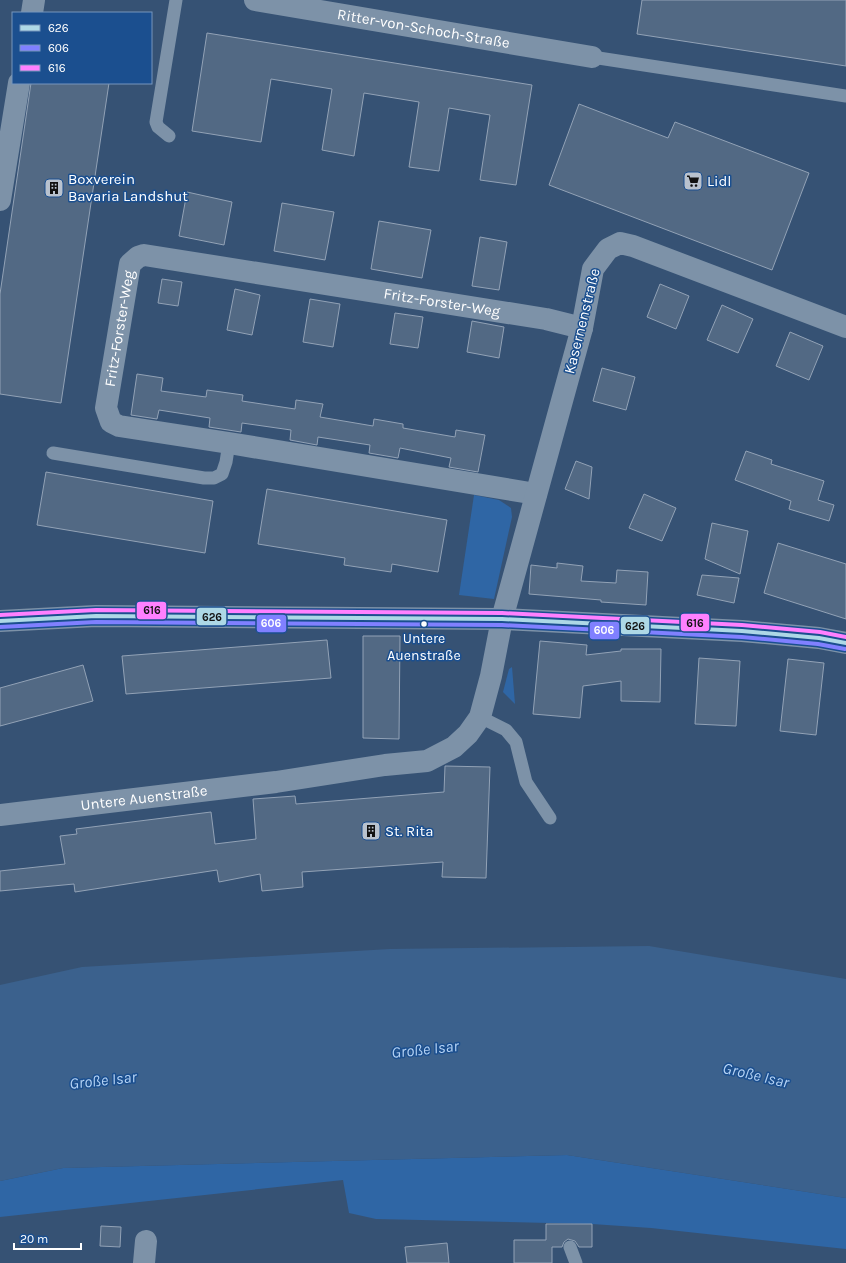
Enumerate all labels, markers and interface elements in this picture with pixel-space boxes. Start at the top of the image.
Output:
street label: Ritter-von-Schoch-Straße [336,5,511,52]
legend [12,12,152,84]
text: 626 [48,21,69,35]
text: 606 [48,41,69,55]
text: 616 [48,61,66,75]
place label: Boxverein Bavaria Landshut [68,170,188,205]
supermarket icon: Lidl [682,170,704,192]
place label: Lidl [707,172,732,190]
building icon: Boxverein Bavaria Landshut [43,177,65,199]
street label: Kasernenstraße [560,266,604,376]
street label: Fritz-Forster-Weg [101,268,138,388]
street label: Fritz-Forster-Weg [382,284,502,321]
line badge: 616 [136,601,167,620]
text: 616 [143,604,161,617]
line badge: 626 [196,607,227,626]
text: 626 [202,611,222,624]
line badge: 616 [680,613,710,632]
line badge: 606 [256,614,287,633]
line badge: 626 [620,616,650,635]
text: 606 [261,617,281,630]
text: 616 [686,617,704,630]
marker: Untere Auenstraße [419,619,429,629]
text: 626 [625,620,645,633]
line badge: 606 [589,621,620,640]
text: 606 [594,624,614,637]
place label: Untere Auenstraße [387,630,461,664]
street label: Untere Auenstraße [80,781,208,814]
building icon: St. Rita [360,820,382,842]
place label: St. Rita [385,822,434,840]
water label: Große Isar [390,1036,460,1062]
water label: Große Isar [721,1058,792,1092]
water label: Große Isar [68,1067,138,1093]
scale bar [14,1225,81,1251]
text: 20 m [20,1232,48,1246]

